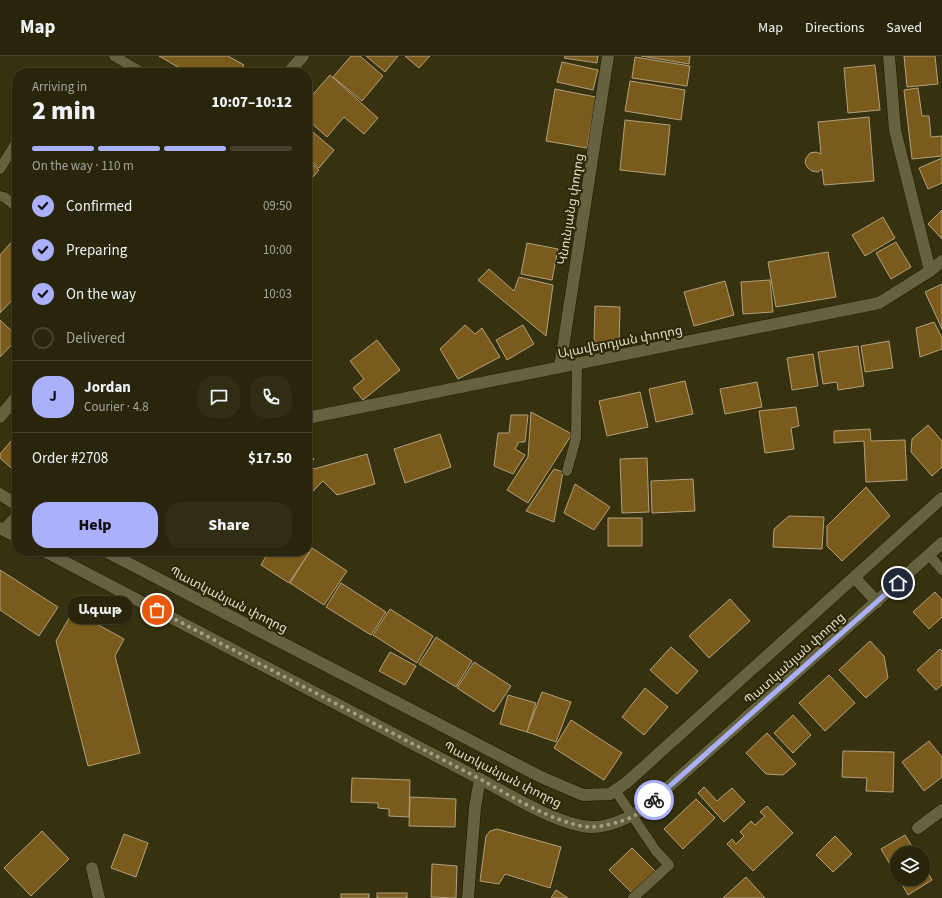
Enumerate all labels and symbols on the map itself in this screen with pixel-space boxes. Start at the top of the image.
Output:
street label: Կնունյանց փողոց [553,152,589,266]
street label: Ալավերդյան փողոց [556,321,684,363]
street label: Պատկանյան փողոց [166,562,291,638]
pin [881,566,915,600]
pin [140,593,174,627]
callout: Ագաթ [67,596,133,624]
street label: Պատկանյան փողոց [740,608,849,709]
street label: Պատկանյան փողոց [440,737,565,813]
courier [634,780,674,820]

